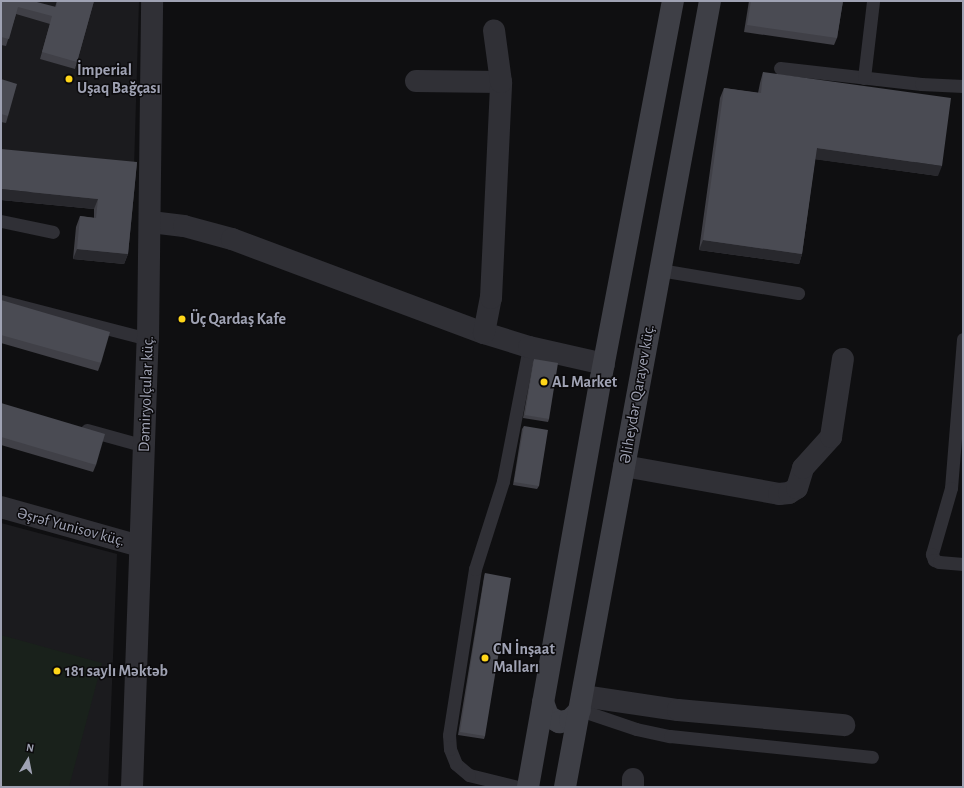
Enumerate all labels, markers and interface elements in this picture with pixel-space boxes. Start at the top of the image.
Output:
place label: İmperial Uşaq Bağçası [77,60,161,98]
marker: İmperial Uşaq Bağçası [64,74,74,84]
place label: Üç Qardaş Kafe [190,309,286,329]
marker: Üç Qardaş Kafe [177,314,187,324]
street label: Əliheydər Qarayev küç. [615,323,659,465]
street label: Dəmiryolçular küç. [134,336,158,452]
place label: AL Market [552,372,617,392]
marker: AL Market [539,377,549,387]
street label: Əşrəf Yunisov küç. [15,503,127,551]
place label: CN İnşaat Malları [493,639,555,677]
marker: CN İnşaat Malları [480,653,490,663]
place label: 181 saylı Məktəb [65,661,168,681]
marker: 181 saylı Məktəb [52,666,62,676]
north arrow [8,740,48,780]
text: N [25,742,35,754]

